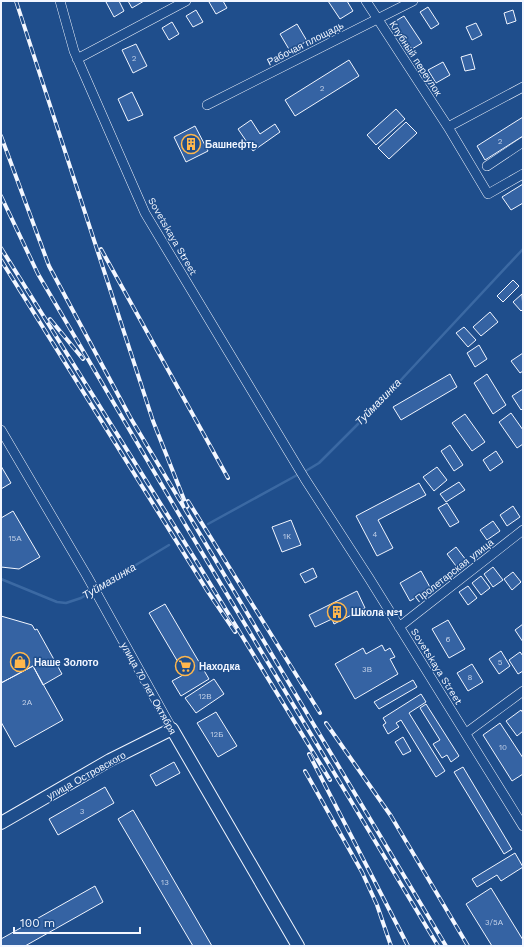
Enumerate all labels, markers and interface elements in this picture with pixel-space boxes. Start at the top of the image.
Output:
street label: Рабочая площадь [265,19,345,67]
street label: Клубный переулок [387,19,444,98]
house number: 2 [132,54,137,63]
house number: 2 [320,84,325,93]
building icon: Башнефть [180,133,202,155]
house number: 2 [498,137,503,146]
place label: Башнефть [205,139,257,150]
street label: Sovetskaya Street [146,196,200,278]
water label: Туймазинка [353,376,404,428]
house number: 4 [373,530,378,539]
house number: 1К [283,532,291,541]
house number: 15А [8,534,22,543]
street label: Пролетарская улица [413,536,496,604]
water label: Туймазинка [80,560,138,602]
building icon: Школа №1 [326,601,348,623]
place label: Школа №1 [351,607,403,618]
street label: Sovetskaya Street [409,626,465,707]
house number: 6 [446,635,451,644]
street label: улица 70 лет Октября [119,640,178,736]
shop icon: Наше Золото [9,651,31,673]
supermarket icon: Находка [174,655,196,677]
place label: Наше Золото [34,657,99,668]
house number: 5 [498,658,503,667]
place label: Находка [199,661,240,672]
house number: 3В [362,665,372,674]
house number: 8 [468,673,473,682]
house number: 12В [198,692,212,701]
house number: 2А [22,698,33,707]
house number: 12Б [210,730,224,739]
house number: 10 [499,743,507,752]
street label: улица Островского [45,749,128,802]
house number: 3 [80,807,85,816]
house number: 13 [161,878,169,887]
scale bar [14,909,140,935]
text: 100 m [20,916,55,930]
house number: 3/5А [485,918,504,927]

